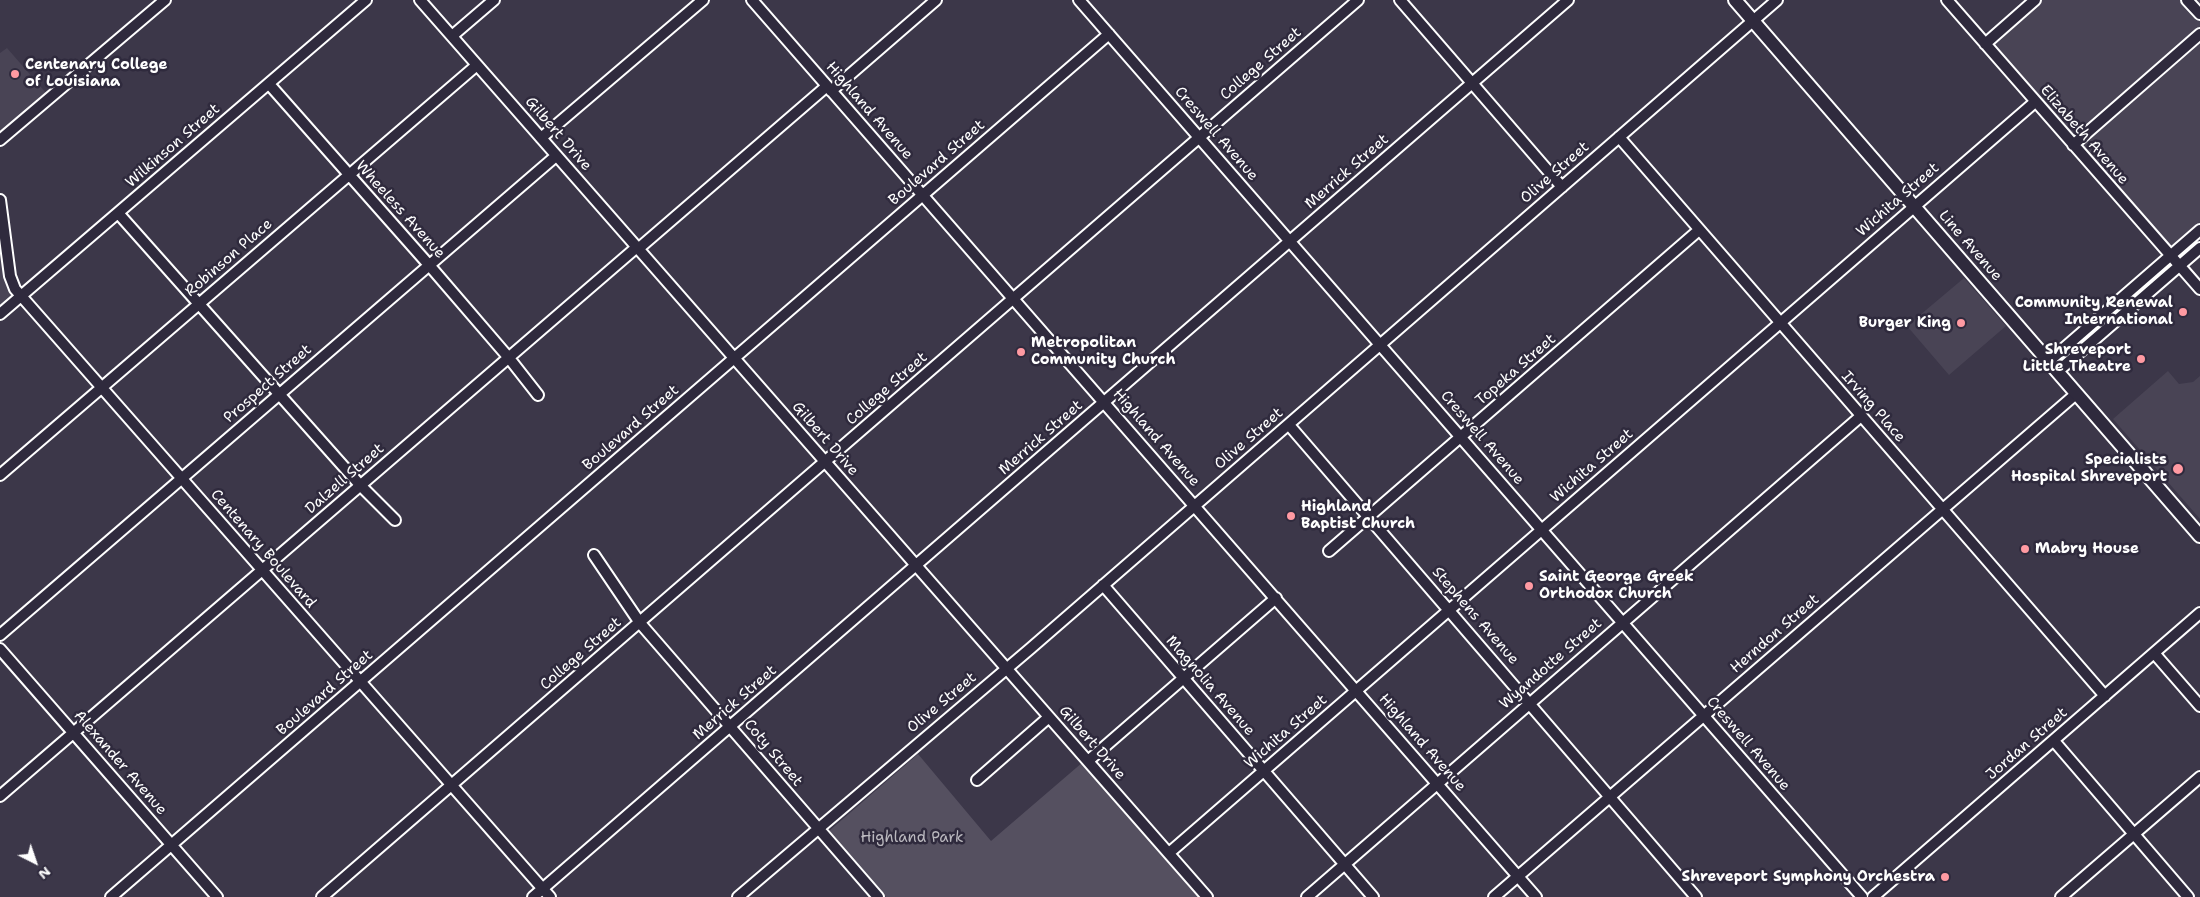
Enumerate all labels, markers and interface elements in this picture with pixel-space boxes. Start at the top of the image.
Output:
street label: College Street [1217,24,1305,104]
place label: Centenary College of Louisiana [25,56,168,91]
street label: Highland Avenue [822,58,916,164]
marker: Centenary College of Louisiana [9,68,21,80]
street label: Elizabeth Avenue [2036,81,2132,189]
street label: Creswell Avenue [1170,83,1262,185]
street label: Gilbert Drive [521,93,595,175]
street label: Wilkinson Street [122,100,224,192]
street label: Boulevard Street [885,116,989,210]
street label: Merrick Street [1302,131,1392,213]
street label: Olive Street [1517,138,1593,208]
street label: Wheeless Avenue [351,157,449,263]
street label: Wichita Street [1853,159,1943,241]
street label: Line Avenue [1935,207,2005,285]
street label: Robinson Place [182,215,276,301]
place label: Community Renewal International [2015,294,2173,329]
marker: Community Renewal International [2177,306,2189,318]
place label: Burger King [1859,314,1951,332]
marker: Burger King [1955,317,1967,329]
street label: Topeka Street [1472,330,1560,410]
place label: Metropolitan Community Church [1031,334,1175,369]
street label: Prospect Street [220,341,316,427]
place label: Shreveport Little Theatre [2023,341,2131,376]
marker: Metropolitan Community Church [1015,346,1027,358]
street label: College Street [843,349,931,429]
marker: Shreveport Little Theatre [2135,353,2147,365]
street label: Irving Place [1837,368,1909,446]
street label: Boulevard Street [579,381,683,475]
street label: Highland Avenue [1109,385,1203,491]
street label: Creswell Avenue [1436,387,1528,489]
street label: Merrick Street [996,397,1086,479]
street label: Gilbert Drive [788,398,862,480]
street label: Olive Street [1211,404,1287,474]
street label: Wichita Street [1547,425,1637,507]
street label: Dalzell Street [302,440,388,518]
place label: Specialists Hospital Shreveport [2011,451,2167,486]
marker: Specialists Hospital Shreveport [2171,462,2185,476]
street label: Centenary Boulevard [207,486,319,612]
place label: Highland Baptist Church [1301,498,1415,533]
marker: Highland Baptist Church [1285,510,1297,522]
place label: Mabry House [2035,540,2139,558]
marker: Mabry House [2019,543,2031,555]
street label: Stephens Avenue [1428,564,1522,668]
place label: Saint George Greek Orthodox Church [1539,568,1694,603]
marker: Saint George Greek Orthodox Church [1523,580,1535,592]
street label: Herndon Street [1727,591,1823,677]
street label: College Street [537,614,625,694]
street label: Wyandotte Street [1496,615,1606,713]
street label: Magnolia Avenue [1162,632,1258,740]
street label: Boulevard Street [273,646,377,740]
street label: Merrick Street [690,662,780,744]
street label: Olive Street [904,669,980,737]
street label: Highland Avenue [1375,690,1469,796]
street label: Wichita Street [1241,691,1331,773]
street label: Creswell Avenue [1702,693,1794,795]
street label: Gilbert Drive [1055,702,1129,784]
street label: Jordan Street [1983,704,2071,784]
street label: Alexander Avenue [70,707,170,819]
street label: Coty Street [740,716,806,790]
park label: Highland Park [861,829,963,847]
north arrow [10,837,60,887]
text: N [35,863,55,884]
place label: Shreveport Symphony Orchestra [1682,868,1935,886]
marker: Shreveport Symphony Orchestra [1939,871,1951,883]

